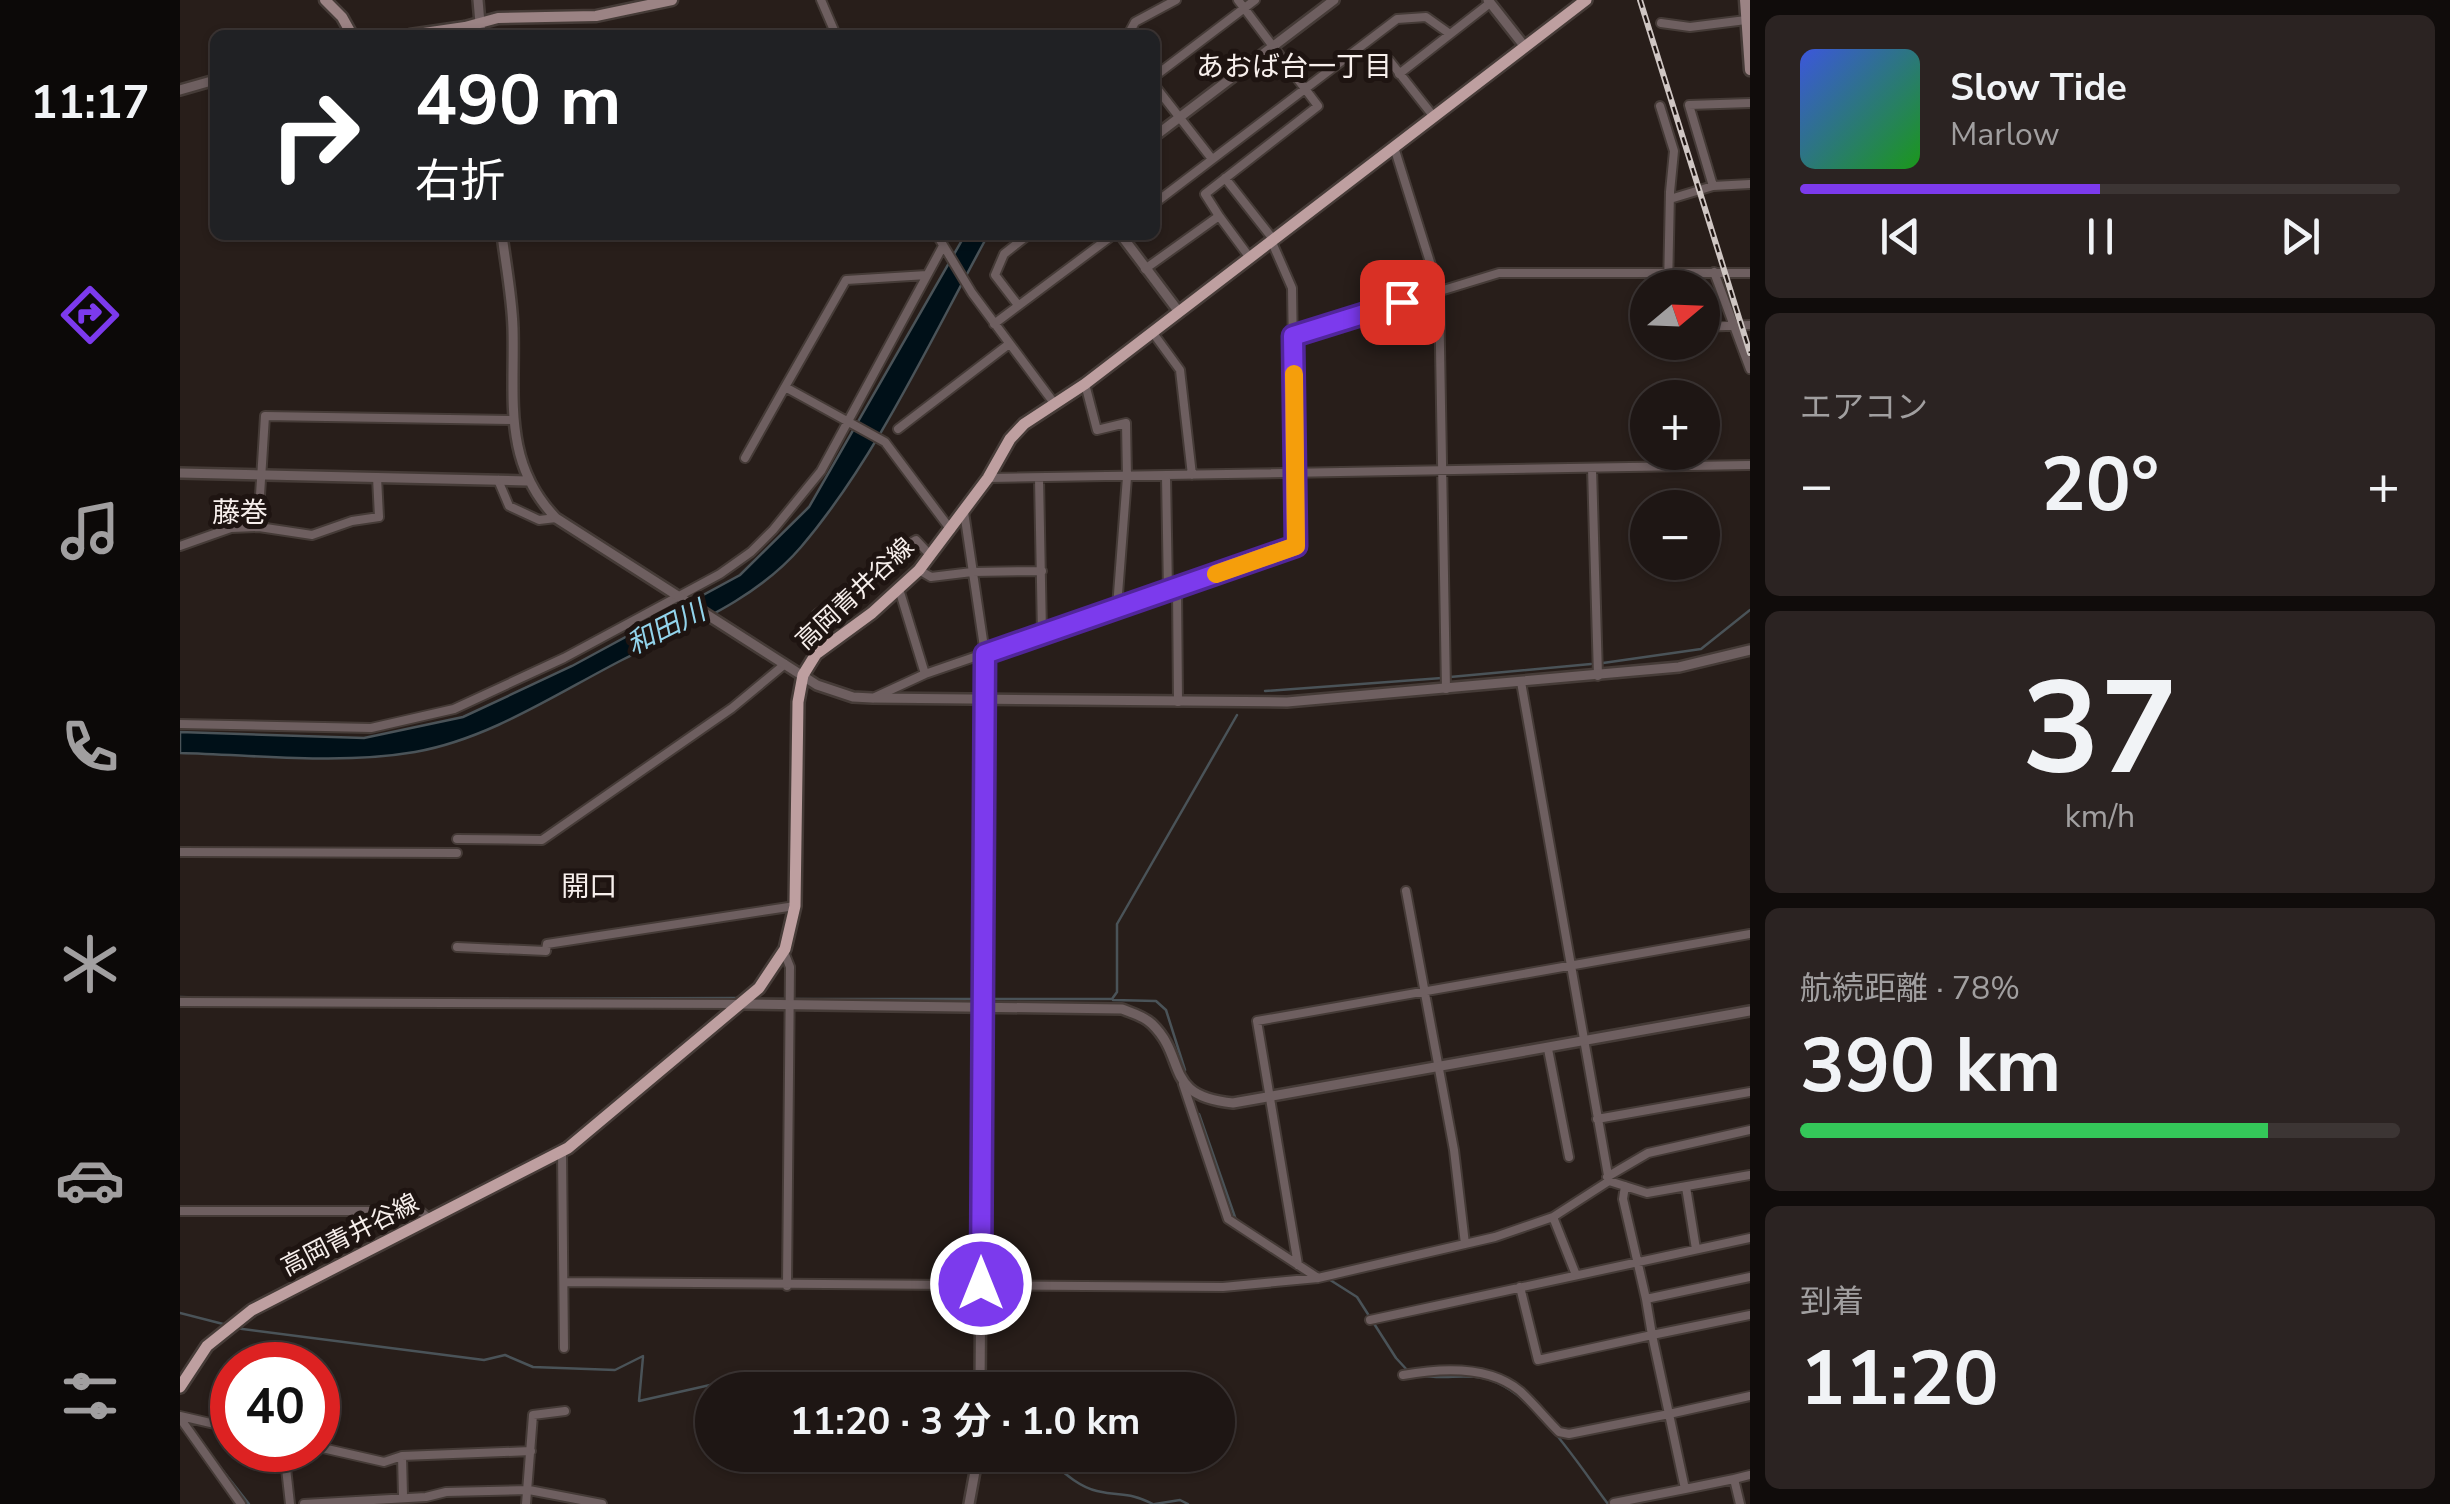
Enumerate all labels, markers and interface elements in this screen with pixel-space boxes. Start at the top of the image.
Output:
district label: あおば台一丁目 [1196,48,1392,86]
text: 490 m [415,53,621,149]
text: Slow Tide [1950,62,2127,113]
icon: right [250,70,380,200]
text: 11:17 [30,73,150,134]
text: Marlow [1950,113,2060,156]
text: 右折 [415,151,505,212]
icon: previous [1873,209,1928,264]
icon: pause [2073,209,2128,264]
icon: next [2273,209,2328,264]
pin [1360,260,1445,345]
north arrow [1630,270,1720,360]
map controls [1630,270,1720,580]
icon: arrive [1375,275,1430,330]
icon: directions [55,280,125,350]
button: + [1630,380,1720,470]
text: エアコン [1800,386,1928,429]
text: 20° [2041,434,2159,536]
text: − [1800,448,1833,523]
text: + [2367,448,2400,523]
button: − [1630,490,1720,580]
district label: 藤巻 [212,494,268,532]
icon: music [55,496,125,566]
street label: 高岡青井谷線 [789,530,921,658]
water label: 和田川 [620,591,715,664]
text: 37 [2022,641,2178,818]
icon: phone [55,712,125,782]
text: km/h [2065,795,2135,838]
district label: 開口 [561,868,617,906]
icon: climate [55,929,125,999]
text: 航続距離 · 78% [1800,967,2020,1010]
text: 390 km [1800,1015,2061,1117]
icon: car [55,1145,125,1215]
street label: 高岡青井谷線 [275,1186,425,1284]
position arrow [929,1232,1033,1336]
text: 到着 [1800,1280,1864,1323]
text: 11:20 [1800,1328,1999,1430]
speed limit sign: 40 [210,1342,340,1472]
icon: filters [55,1361,125,1431]
text: 11:20 · 3 分 · 1.0 km [790,1396,1140,1447]

